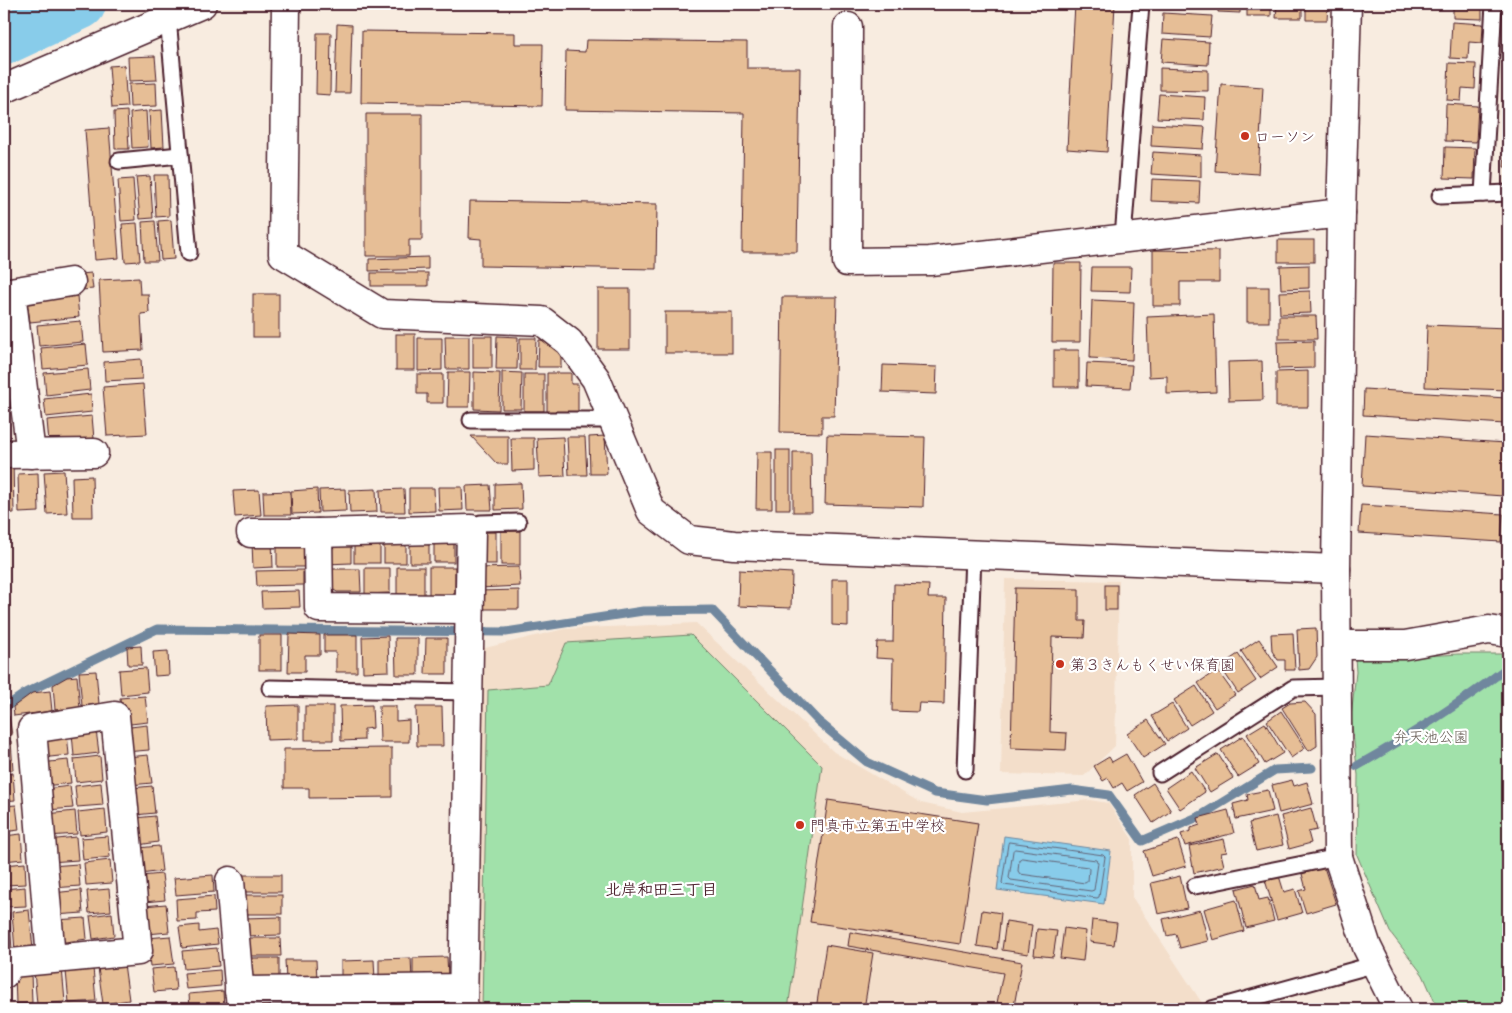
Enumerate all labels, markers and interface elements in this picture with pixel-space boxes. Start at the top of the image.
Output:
place label: ローソン [1255,127,1315,146]
marker: ローソン [1239,130,1251,142]
place label: 第３きんもくせい保育園 [1070,655,1235,674]
marker: 第３きんもくせい保育園 [1054,658,1066,670]
park label: 弁天池公園 [1393,727,1469,746]
place label: 門真市立第五中学校 [810,816,945,835]
marker: 門真市立第五中学校 [794,819,806,831]
district label: 北岸和田三丁目 [605,879,717,899]

